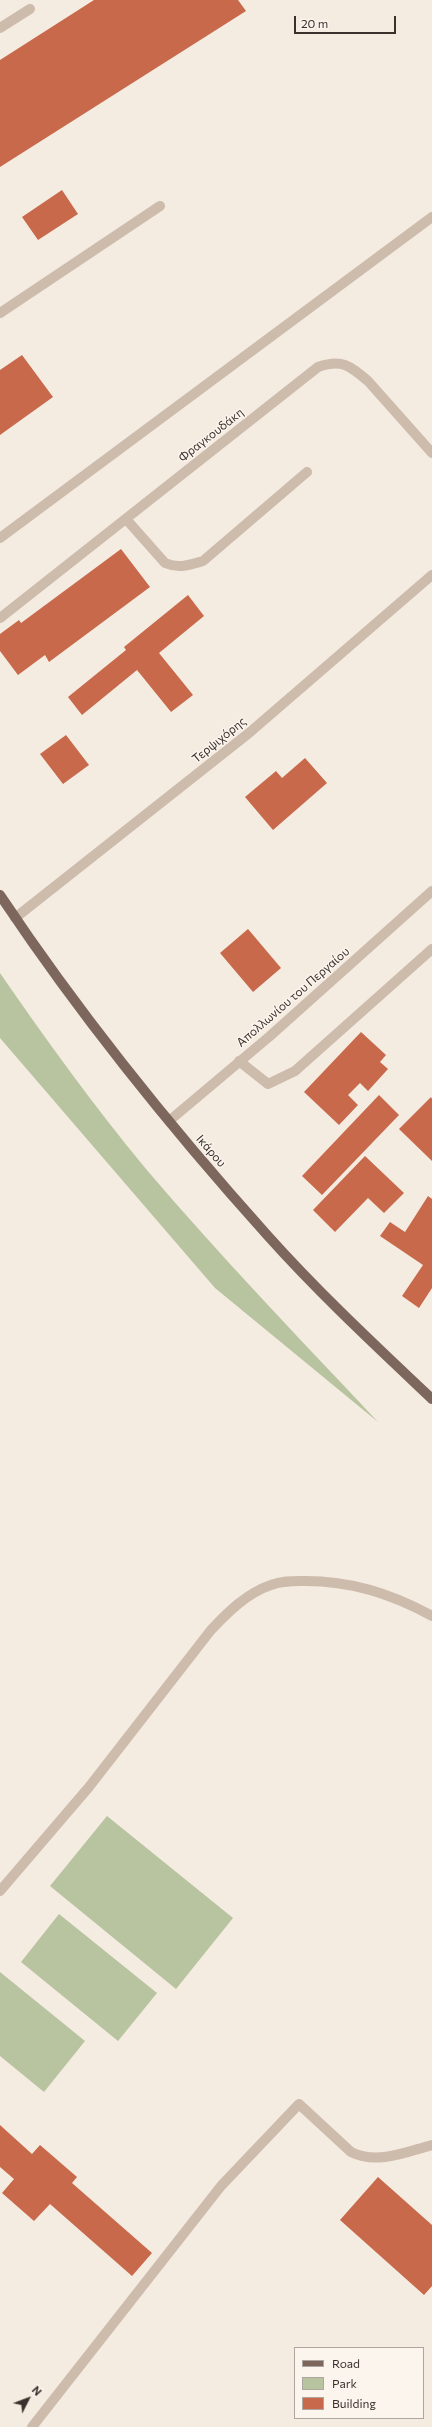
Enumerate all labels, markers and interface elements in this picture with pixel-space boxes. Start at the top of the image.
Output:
scale bar [296,8,398,34]
text: 20 m [301,16,328,30]
street label: Φραγκουδάκη [175,405,247,465]
street label: Τερψιχόρης [189,714,249,766]
street label: Απολλωνίου του Περγαίου [234,944,352,1050]
street label: Ικάρου [193,1132,229,1170]
legend [294,2347,424,2419]
text: Road [332,2356,360,2370]
text: Park [332,2376,357,2390]
north arrow [8,2379,48,2419]
text: N [30,2383,45,2398]
text: Building [332,2396,376,2410]

